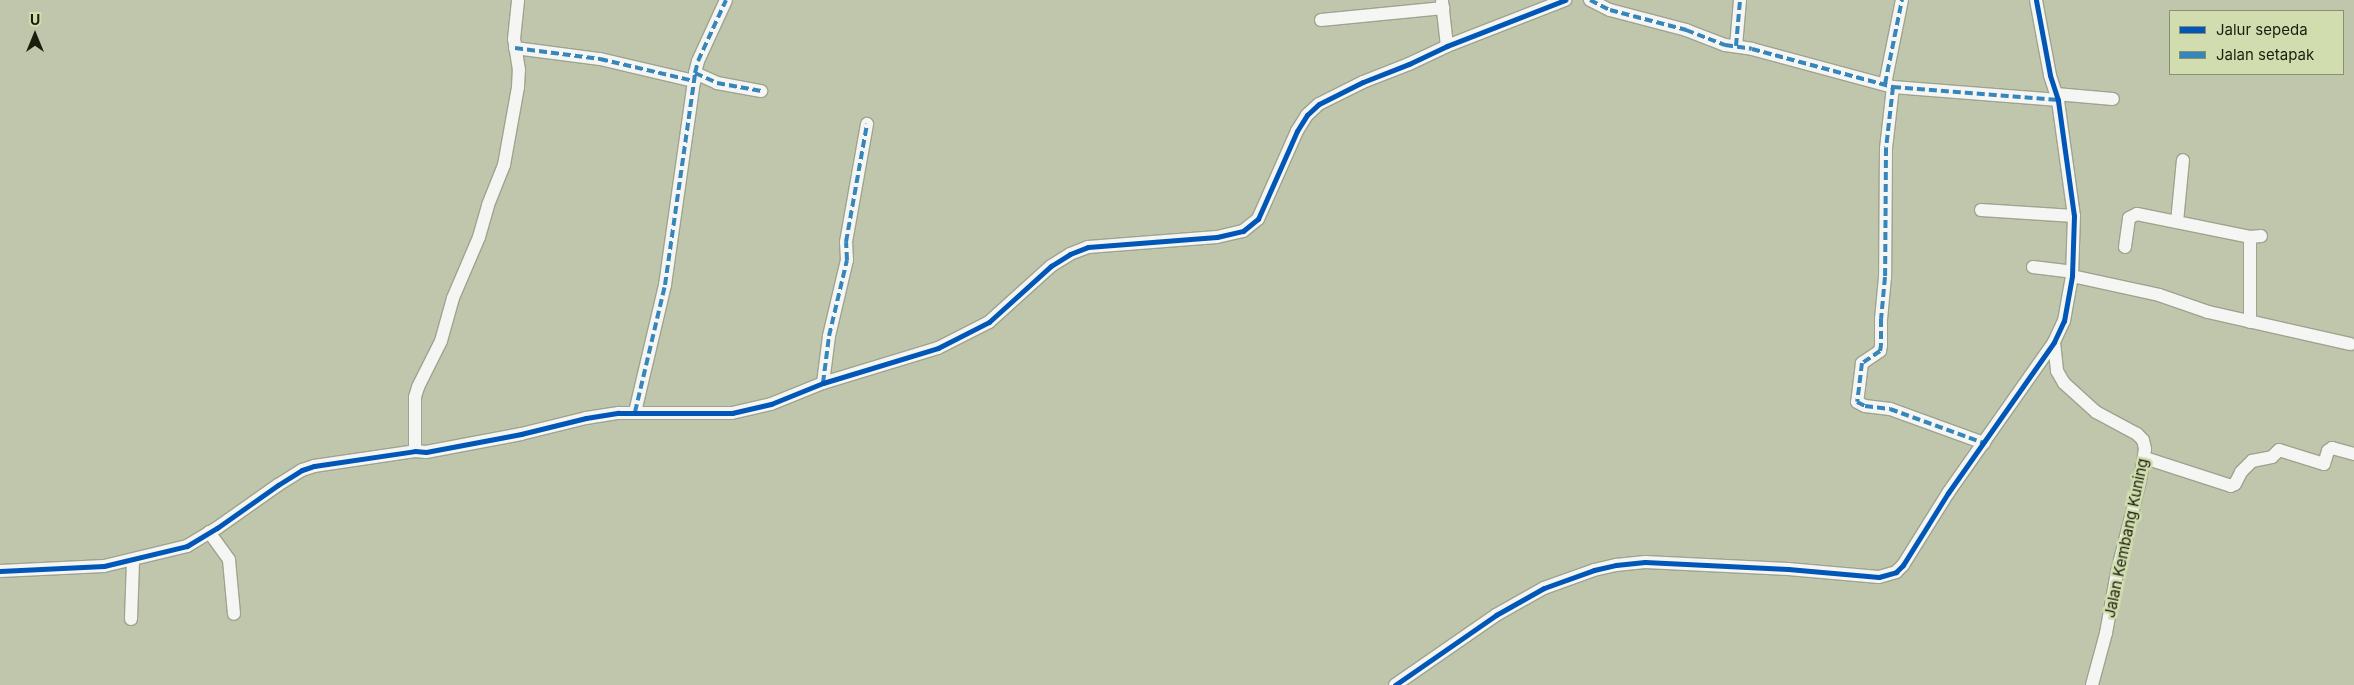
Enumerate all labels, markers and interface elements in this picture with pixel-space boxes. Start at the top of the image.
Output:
north arrow [10,10,60,60]
legend [2169,10,2344,75]
text: U [30,11,40,28]
text: Jalur sepeda [2216,20,2308,39]
text: Jalan setapak [2216,45,2314,64]
street label: Jalan Kembang Kuning [2100,457,2152,619]

